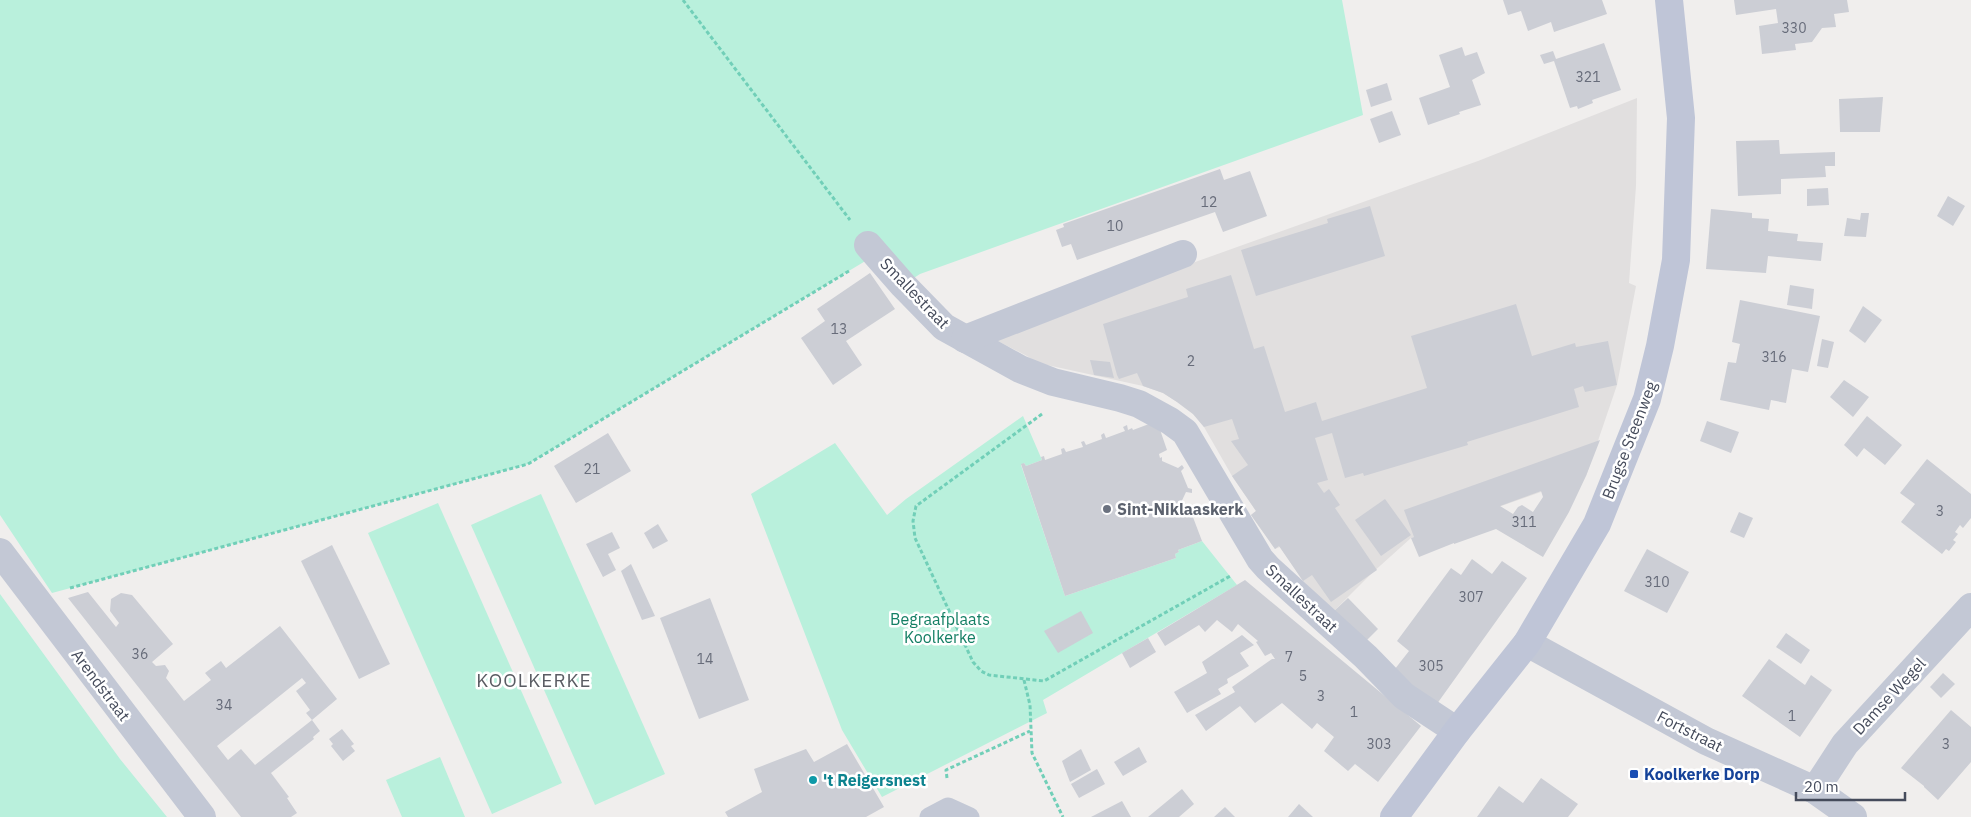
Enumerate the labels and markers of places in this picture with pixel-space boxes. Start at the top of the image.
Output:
place label: Sint-Niklaaskerk [1117,499,1244,519]
marker: Sint-Niklaaskerk [1101,503,1113,515]
place label: Koolkerke Dorp [1644,764,1760,784]
marker: Koolkerke Dorp [1628,768,1640,780]
place label: 't Reigersnest [823,770,926,790]
marker: 't Reigersnest [807,774,819,786]

